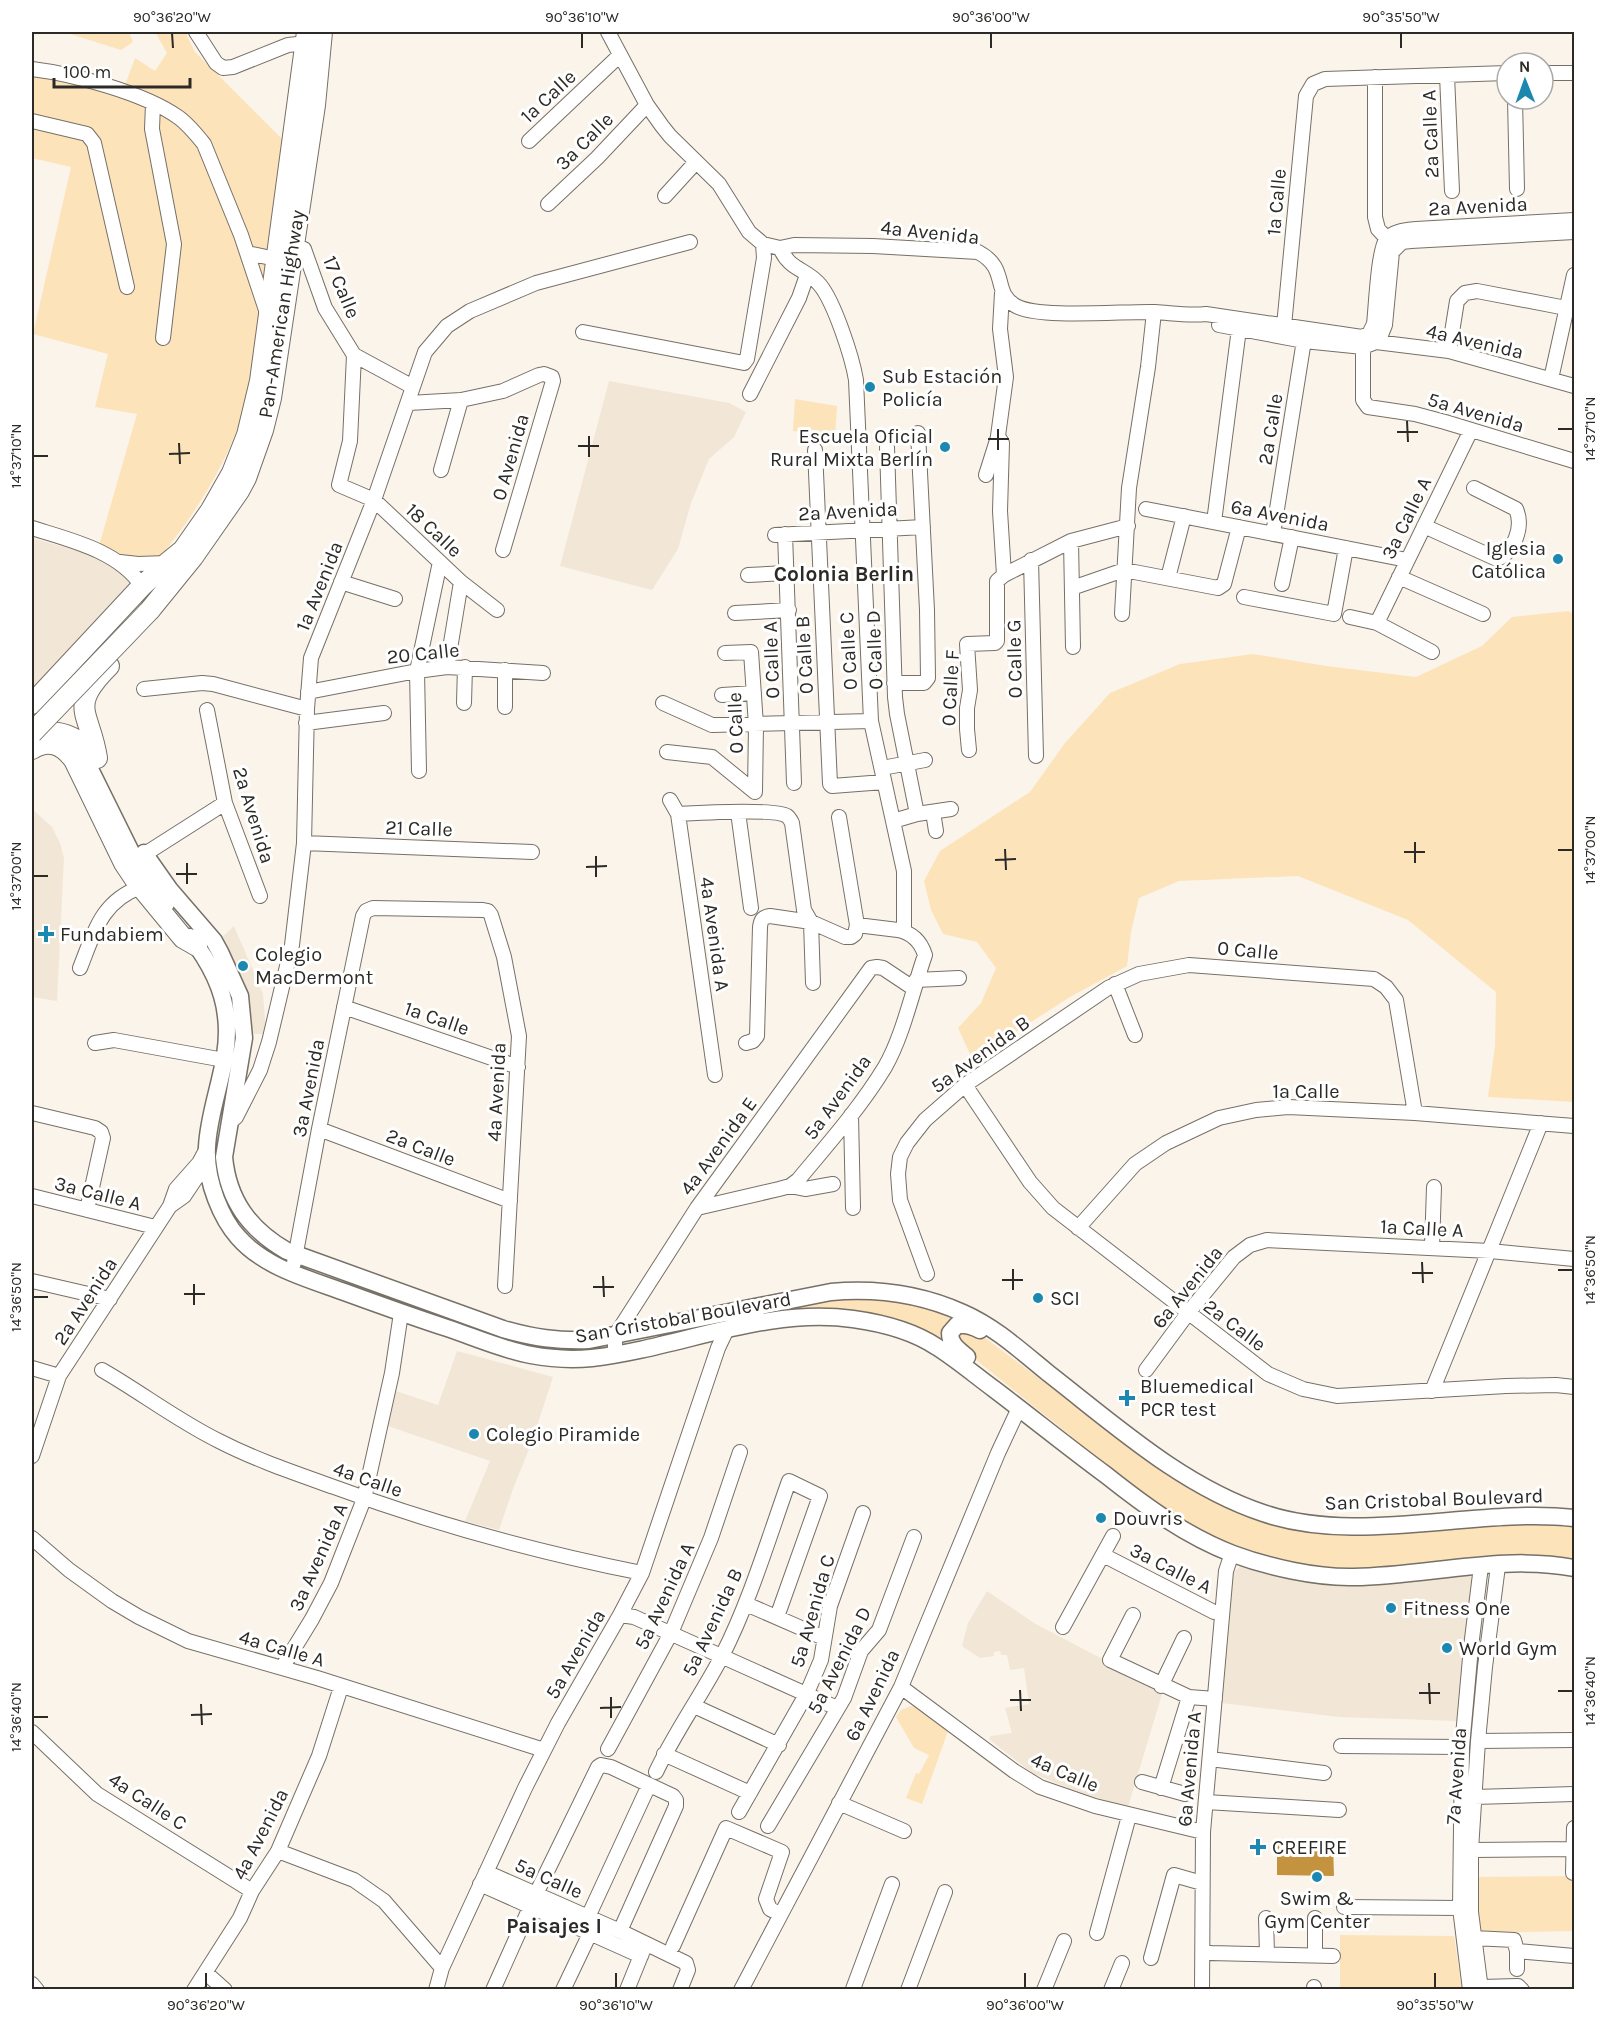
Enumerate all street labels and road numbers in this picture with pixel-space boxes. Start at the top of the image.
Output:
street label: 1a Calle [516,65,581,128]
street label: 2a Calle A [1417,89,1444,179]
street label: 3a Calle [551,108,618,175]
street label: 1a Calle [1262,168,1291,236]
street label: 2a Avenida [1428,192,1528,221]
street label: Pan-American Highway [254,208,309,420]
street label: 4a Avenida [879,216,980,249]
street label: 17 Calle [318,253,365,322]
street label: 4a Avenida [1424,319,1526,364]
street label: 5a Avenida [1425,388,1527,437]
street label: 2a Calle [1253,392,1287,466]
street label: 0 Avenida [487,411,534,503]
street label: 3a Calle A [1377,473,1436,563]
street label: 6a Avenida [1229,495,1331,536]
street label: 2a Avenida [798,497,898,526]
street label: 18 Calle [401,499,467,562]
street label: 1a Avenida [291,538,348,634]
street label: 0 Calle D [862,610,887,690]
street label: 0 Calle C [835,611,862,691]
street label: 0 Calle B [791,615,818,695]
street label: 0 Calle G [1002,619,1027,699]
street label: 0 Calle A [759,621,784,699]
street label: 20 Calle [386,638,461,669]
street label: 0 Calle F [937,649,964,727]
street label: 0 Calle [723,692,748,754]
street label: 2a Avenida [228,764,279,866]
street label: 21 Calle [385,816,453,841]
street label: 4a Avenida A [695,875,734,993]
street label: 0 Calle [1216,936,1280,965]
street label: 1a Calle [401,997,472,1040]
street label: 5a Avenida B [926,1011,1034,1098]
street label: 3a Avenida [288,1037,329,1139]
street label: 4a Avenida [482,1042,511,1142]
street label: 5a Avenida [799,1050,876,1144]
street label: 1a Calle [1272,1080,1340,1103]
street label: 4a Avenida E [675,1093,762,1200]
street label: 2a Calle [383,1124,459,1171]
street label: 3a Calle A [52,1172,144,1215]
street label: 1a Calle A [1380,1215,1464,1242]
street label: 6a Avenida [1147,1241,1228,1333]
street label: 2a Avenida [49,1253,122,1349]
street label: San Cristobal Boulevard [573,1287,793,1348]
street label: 2a Calle [1199,1295,1270,1356]
street label: 4a Calle [330,1457,405,1502]
street label: San Cristobal Boulevard [1324,1484,1544,1515]
street label: 3a Avenida A [284,1500,353,1615]
street label: 3a Calle A [1126,1538,1215,1599]
street label: 5a Avenida A [630,1539,699,1653]
street label: 5a Avenida C [785,1552,840,1670]
street label: 5a Avenida B [677,1565,747,1680]
street label: 5a Avenida D [803,1603,876,1718]
street label: 5a Avenida [541,1605,610,1703]
street label: 4a Calle A [236,1625,327,1672]
street label: 6a Avenida [840,1645,905,1745]
street label: 6a Avenida A [1173,1710,1206,1828]
street label: 7a Avenida [1442,1727,1471,1825]
street label: 4a Calle [1027,1748,1102,1797]
street label: 4a Calle C [104,1768,191,1835]
street label: 4a Avenida [228,1785,293,1884]
street label: 5a Calle [511,1853,586,1904]

